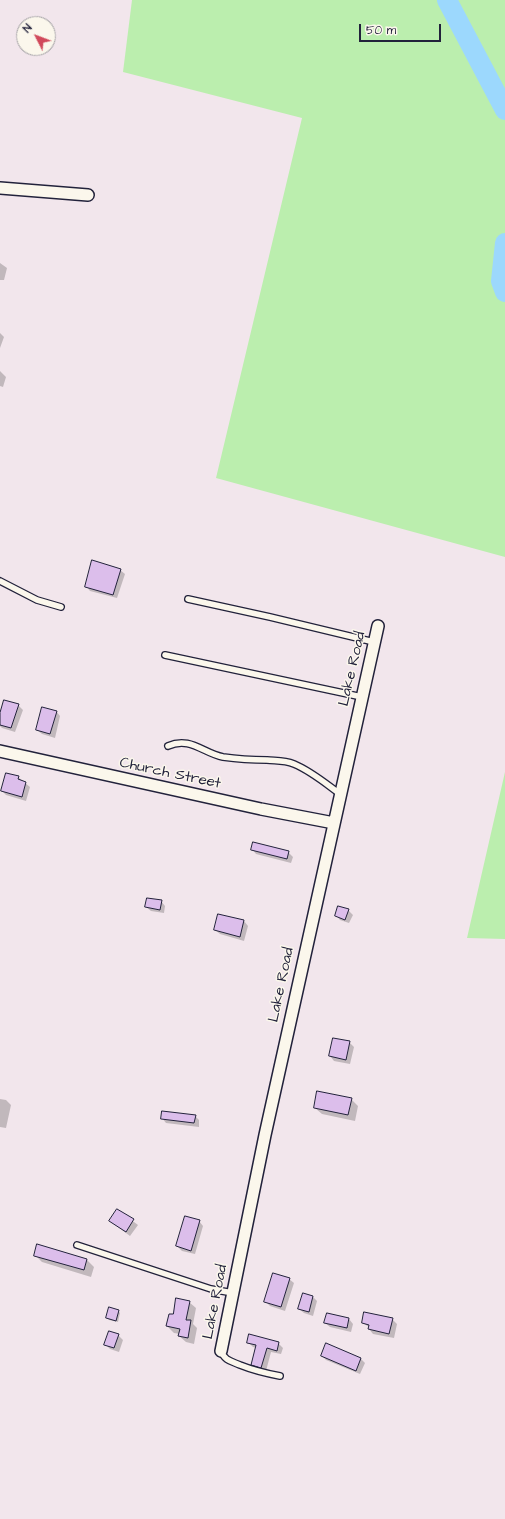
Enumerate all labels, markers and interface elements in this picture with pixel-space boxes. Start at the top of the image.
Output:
north arrow [16,16,56,56]
scale bar [361,16,443,42]
text: N [20,21,35,36]
text: 50 m [366,22,396,39]
street label: Lake Road [336,630,370,708]
street label: Church Street [118,754,222,794]
street label: Lake Road [265,946,299,1024]
street label: Lake Road [200,1263,232,1341]

